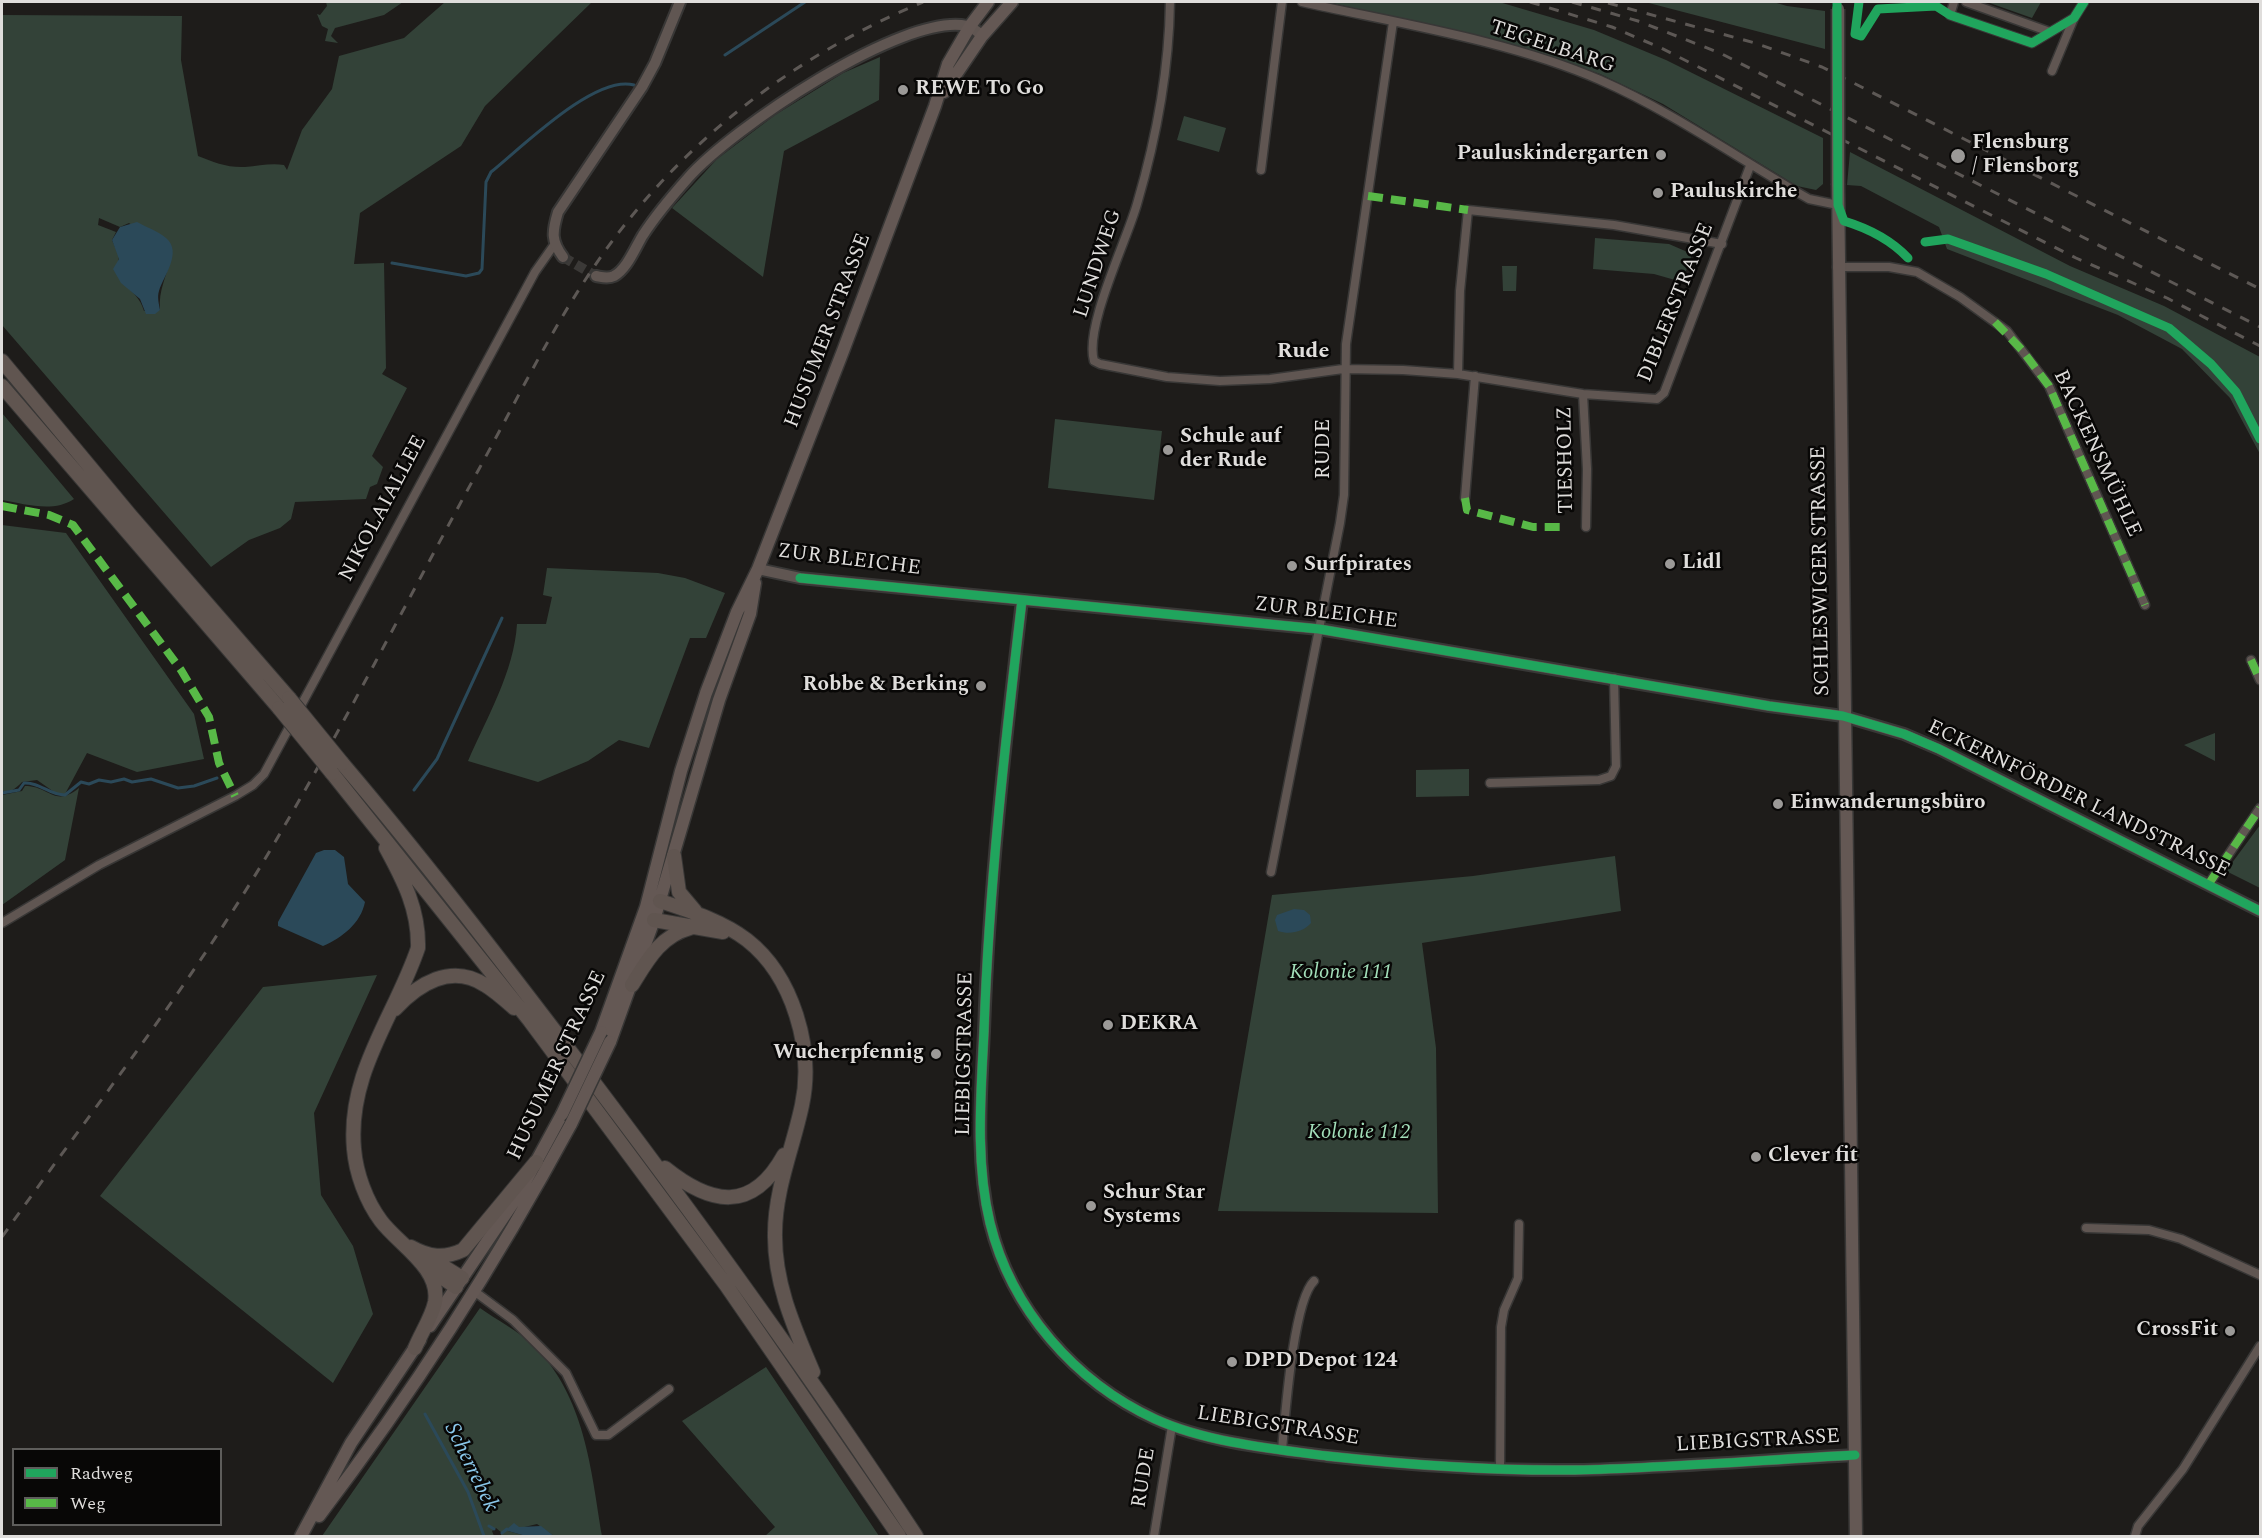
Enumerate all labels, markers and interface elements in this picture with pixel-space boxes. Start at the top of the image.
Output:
street label: TEGELBARG [1486,16,1618,80]
place label: REWE To Go [915,77,1044,103]
marker: REWE To Go [896,83,910,97]
place label: Flensburg / Flensborg [1972,131,2079,181]
place label: Pauluskindergarten [1457,142,1649,168]
marker: Flensburg / Flensborg [1949,147,1967,165]
marker: Pauluskindergarten [1654,148,1668,162]
place label: Pauluskirche [1670,180,1798,206]
marker: Pauluskirche [1651,186,1665,200]
street label: LUNDWEG [1070,207,1128,321]
street label: DIBLERSTRASSE [1634,220,1720,386]
street label: HUSUMER STRASSE [780,230,878,432]
district label: Rude [1277,340,1329,366]
street label: BACKENSMÜHLE [2046,366,2146,542]
street label: TIESHOLZ [1553,406,1581,514]
street label: RUDE [1312,419,1338,479]
place label: Schule auf der Rude [1180,425,1281,475]
street label: NIKOLAIALLEE [335,432,433,586]
marker: Schule auf der Rude [1161,443,1175,457]
street label: SCHLESWIGER STRASSE [1807,446,1837,696]
street label: ZUR BLEICHE [776,540,922,582]
place label: Lidl [1682,551,1722,577]
place label: Surfpirates [1304,553,1412,579]
marker: Lidl [1663,557,1677,571]
marker: Surfpirates [1285,559,1299,573]
street label: ZUR BLEICHE [1253,593,1399,635]
place label: Robbe & Berking [802,673,969,699]
marker: Robbe & Berking [974,679,988,693]
street label: ECKERNFÖRDER LANDSTRASSE [1923,716,2233,884]
place label: Einwanderungsbüro [1790,791,1985,817]
marker: Einwanderungsbüro [1771,797,1785,811]
park label: Kolonie 111 [1289,961,1393,987]
street label: HUSUMER STRASSE [503,967,613,1165]
street label: LIEBIGSTRASSE [952,972,980,1136]
place label: DEKRA [1120,1012,1198,1038]
marker: DEKRA [1101,1018,1115,1032]
place label: Wucherpfennig [773,1041,924,1067]
marker: Wucherpfennig [929,1047,943,1061]
park label: Kolonie 112 [1307,1121,1411,1147]
place label: Clever fit [1768,1144,1858,1170]
marker: Clever fit [1749,1150,1763,1164]
place label: Schur Star Systems [1103,1181,1205,1231]
marker: Schur Star Systems [1084,1199,1098,1213]
place label: CrossFit [2136,1318,2218,1344]
marker: CrossFit [2223,1324,2237,1338]
place label: DPD Depot 124 [1244,1349,1398,1375]
marker: DPD Depot 124 [1225,1355,1239,1369]
street label: LIEBIGSTRASSE [1195,1402,1361,1452]
water label: Scherrebek [437,1419,503,1517]
street label: LIEBIGSTRASSE [1675,1425,1841,1459]
street label: RUDE [1128,1446,1162,1510]
legend [12,1448,222,1526]
text: Radweg [70,1460,133,1487]
text: Weg [70,1490,106,1517]

